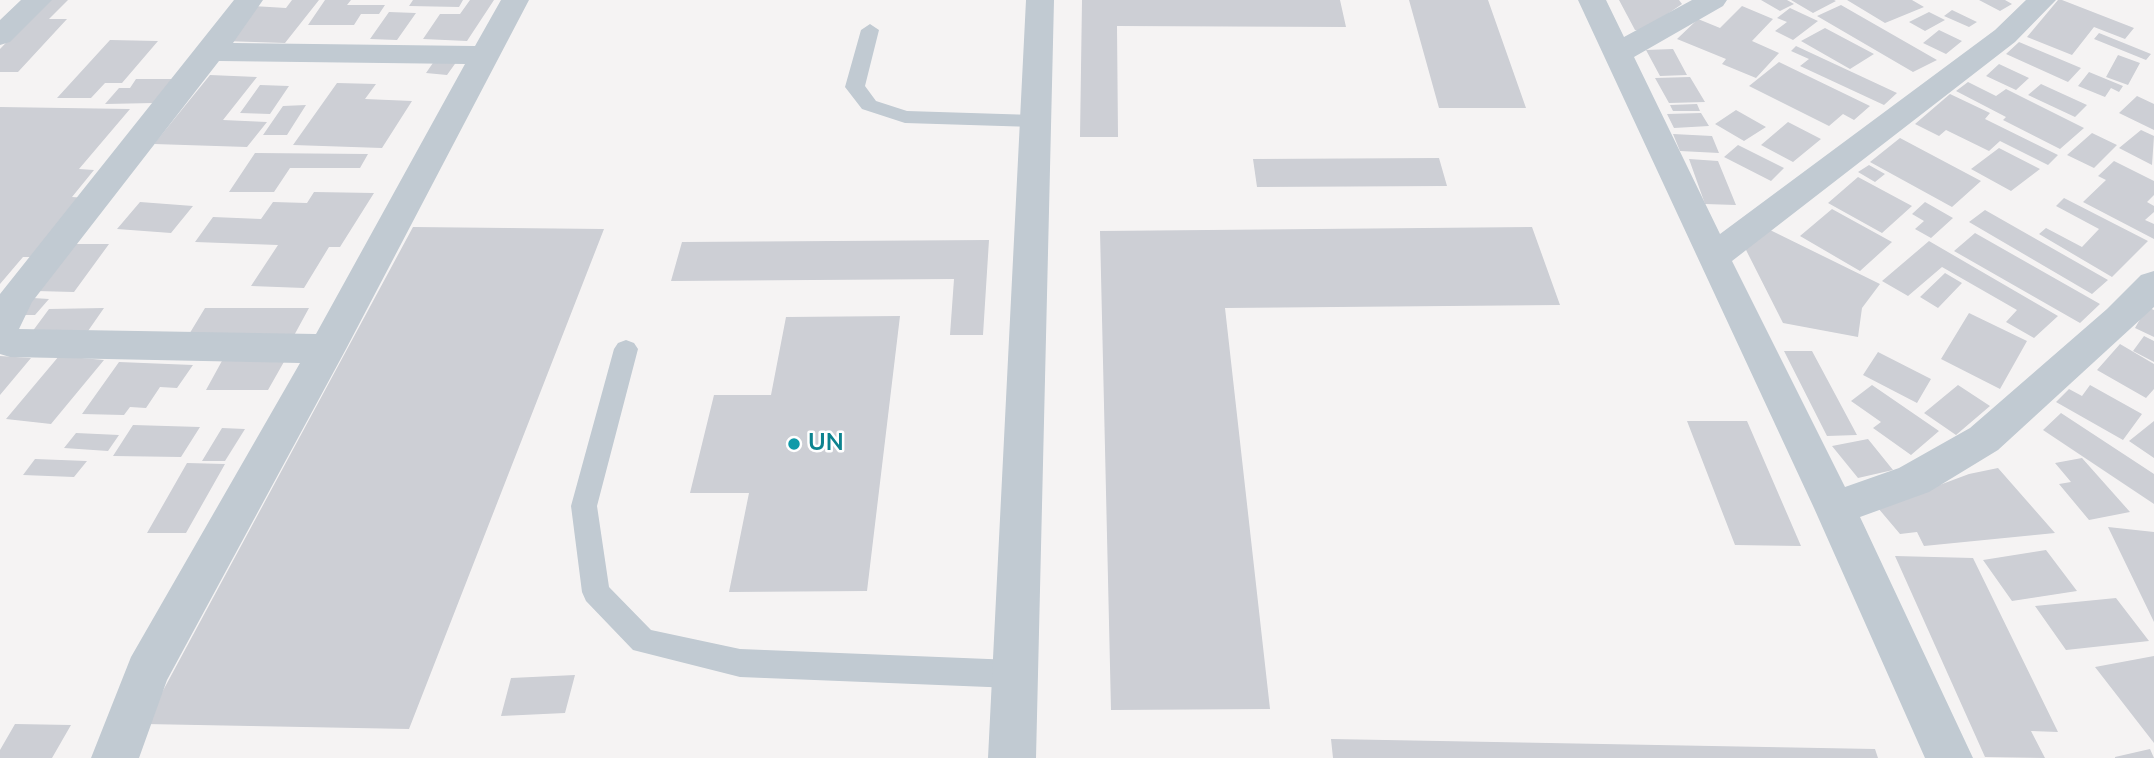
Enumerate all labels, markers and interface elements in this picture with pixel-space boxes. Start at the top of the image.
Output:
place label: UN [808,430,844,458]
marker: UN [786,436,802,452]

